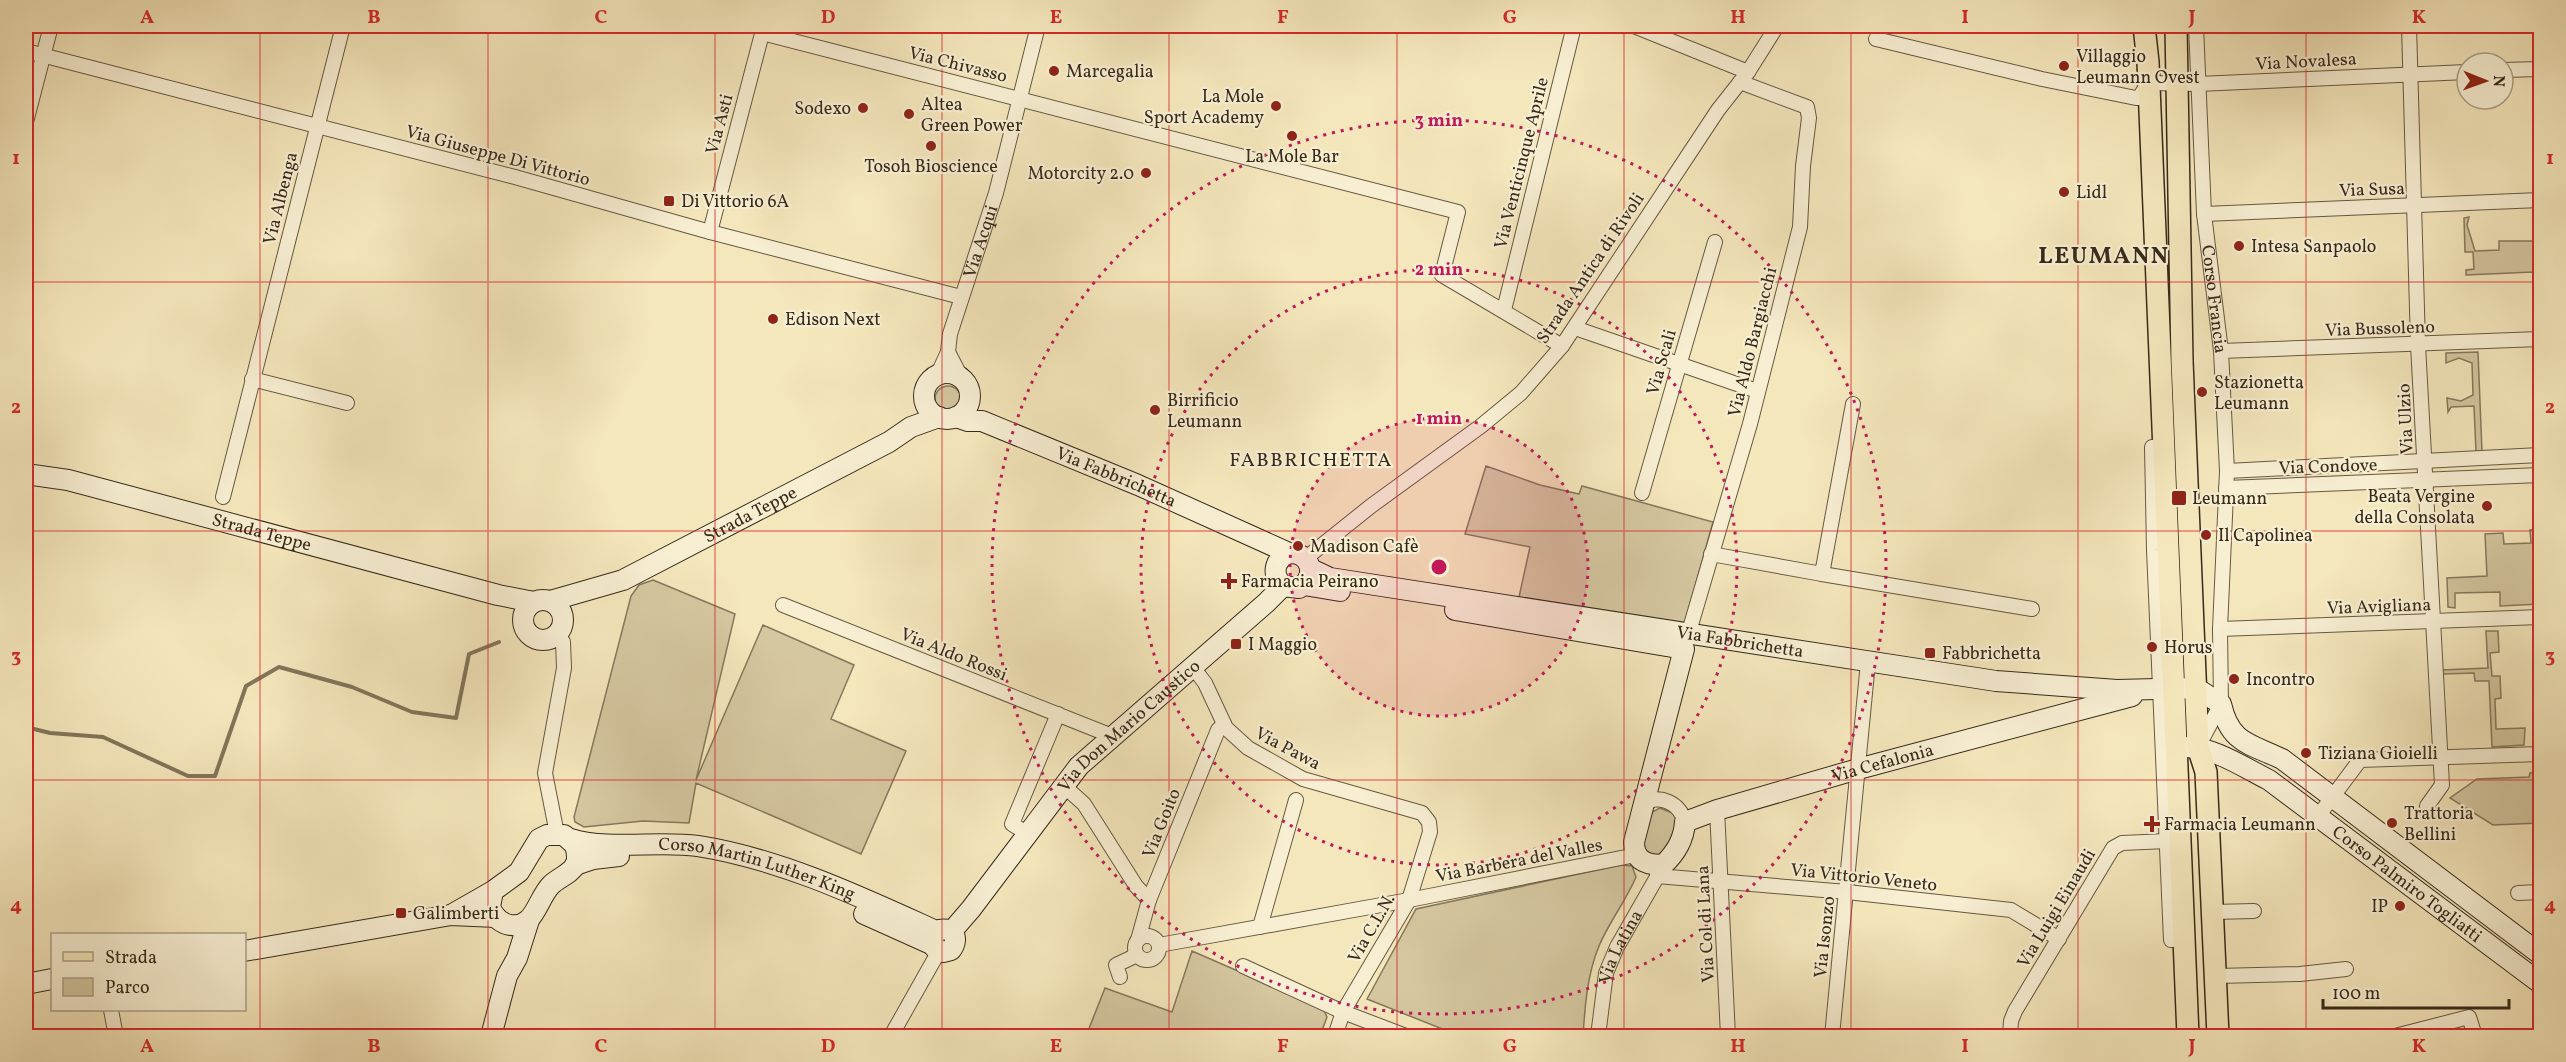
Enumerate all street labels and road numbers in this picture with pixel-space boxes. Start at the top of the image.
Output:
street label: Via Chivasso [906,41,1010,90]
street label: Via Novalesa [2255,47,2357,78]
street label: Via Venticinque Aprile [1489,75,1556,252]
street label: Via Asti [700,91,740,157]
street label: Via Giuseppe Di Vittorio [403,120,593,193]
street label: Via Albenga [258,149,305,247]
street label: Via Susa [2339,177,2406,204]
street label: Strada Antica di Rivoli [1531,188,1651,349]
street label: Via Acqui [958,202,1005,281]
street label: Corso Francia [2194,244,2232,355]
street label: Via Aldo Bargiacchi [1723,265,1784,420]
street label: Via Bussoleno [2325,315,2435,344]
street label: Via Scali [1641,327,1684,398]
street label: Via Ulzio [2392,383,2421,455]
street label: Via Fabbrichetta [1052,442,1180,515]
street label: Via Condove [2278,453,2378,482]
street label: Strada Teppe [700,481,802,550]
street label: Strada Teppe [209,508,314,559]
street label: Via Avigliana [2326,593,2432,622]
street label: Via Fabbrichetta [1674,621,1805,665]
street label: Via Aldo Rossi [896,623,1011,688]
street label: Via Don Mario Caustico [1052,655,1206,798]
street label: Via Pawa [1250,722,1325,777]
street label: Via Cefalonia [1829,738,1937,790]
street label: Via Goito [1137,785,1188,862]
street label: Corso Palmiro Togliatti [2326,820,2487,949]
street label: Corso Martin Luther King [659,833,859,908]
street label: Via Barbera del Valles [1434,833,1605,890]
street label: Via Luigi Einaudi [2012,844,2103,973]
street label: Via Vittorio Veneto [1789,858,1938,899]
street label: Via Col di Lana [1691,865,1722,983]
street label: Via C.L.N. [1342,890,1402,968]
street label: Via Isonzo [1809,895,1842,979]
street label: Via Latina [1594,906,1650,985]

